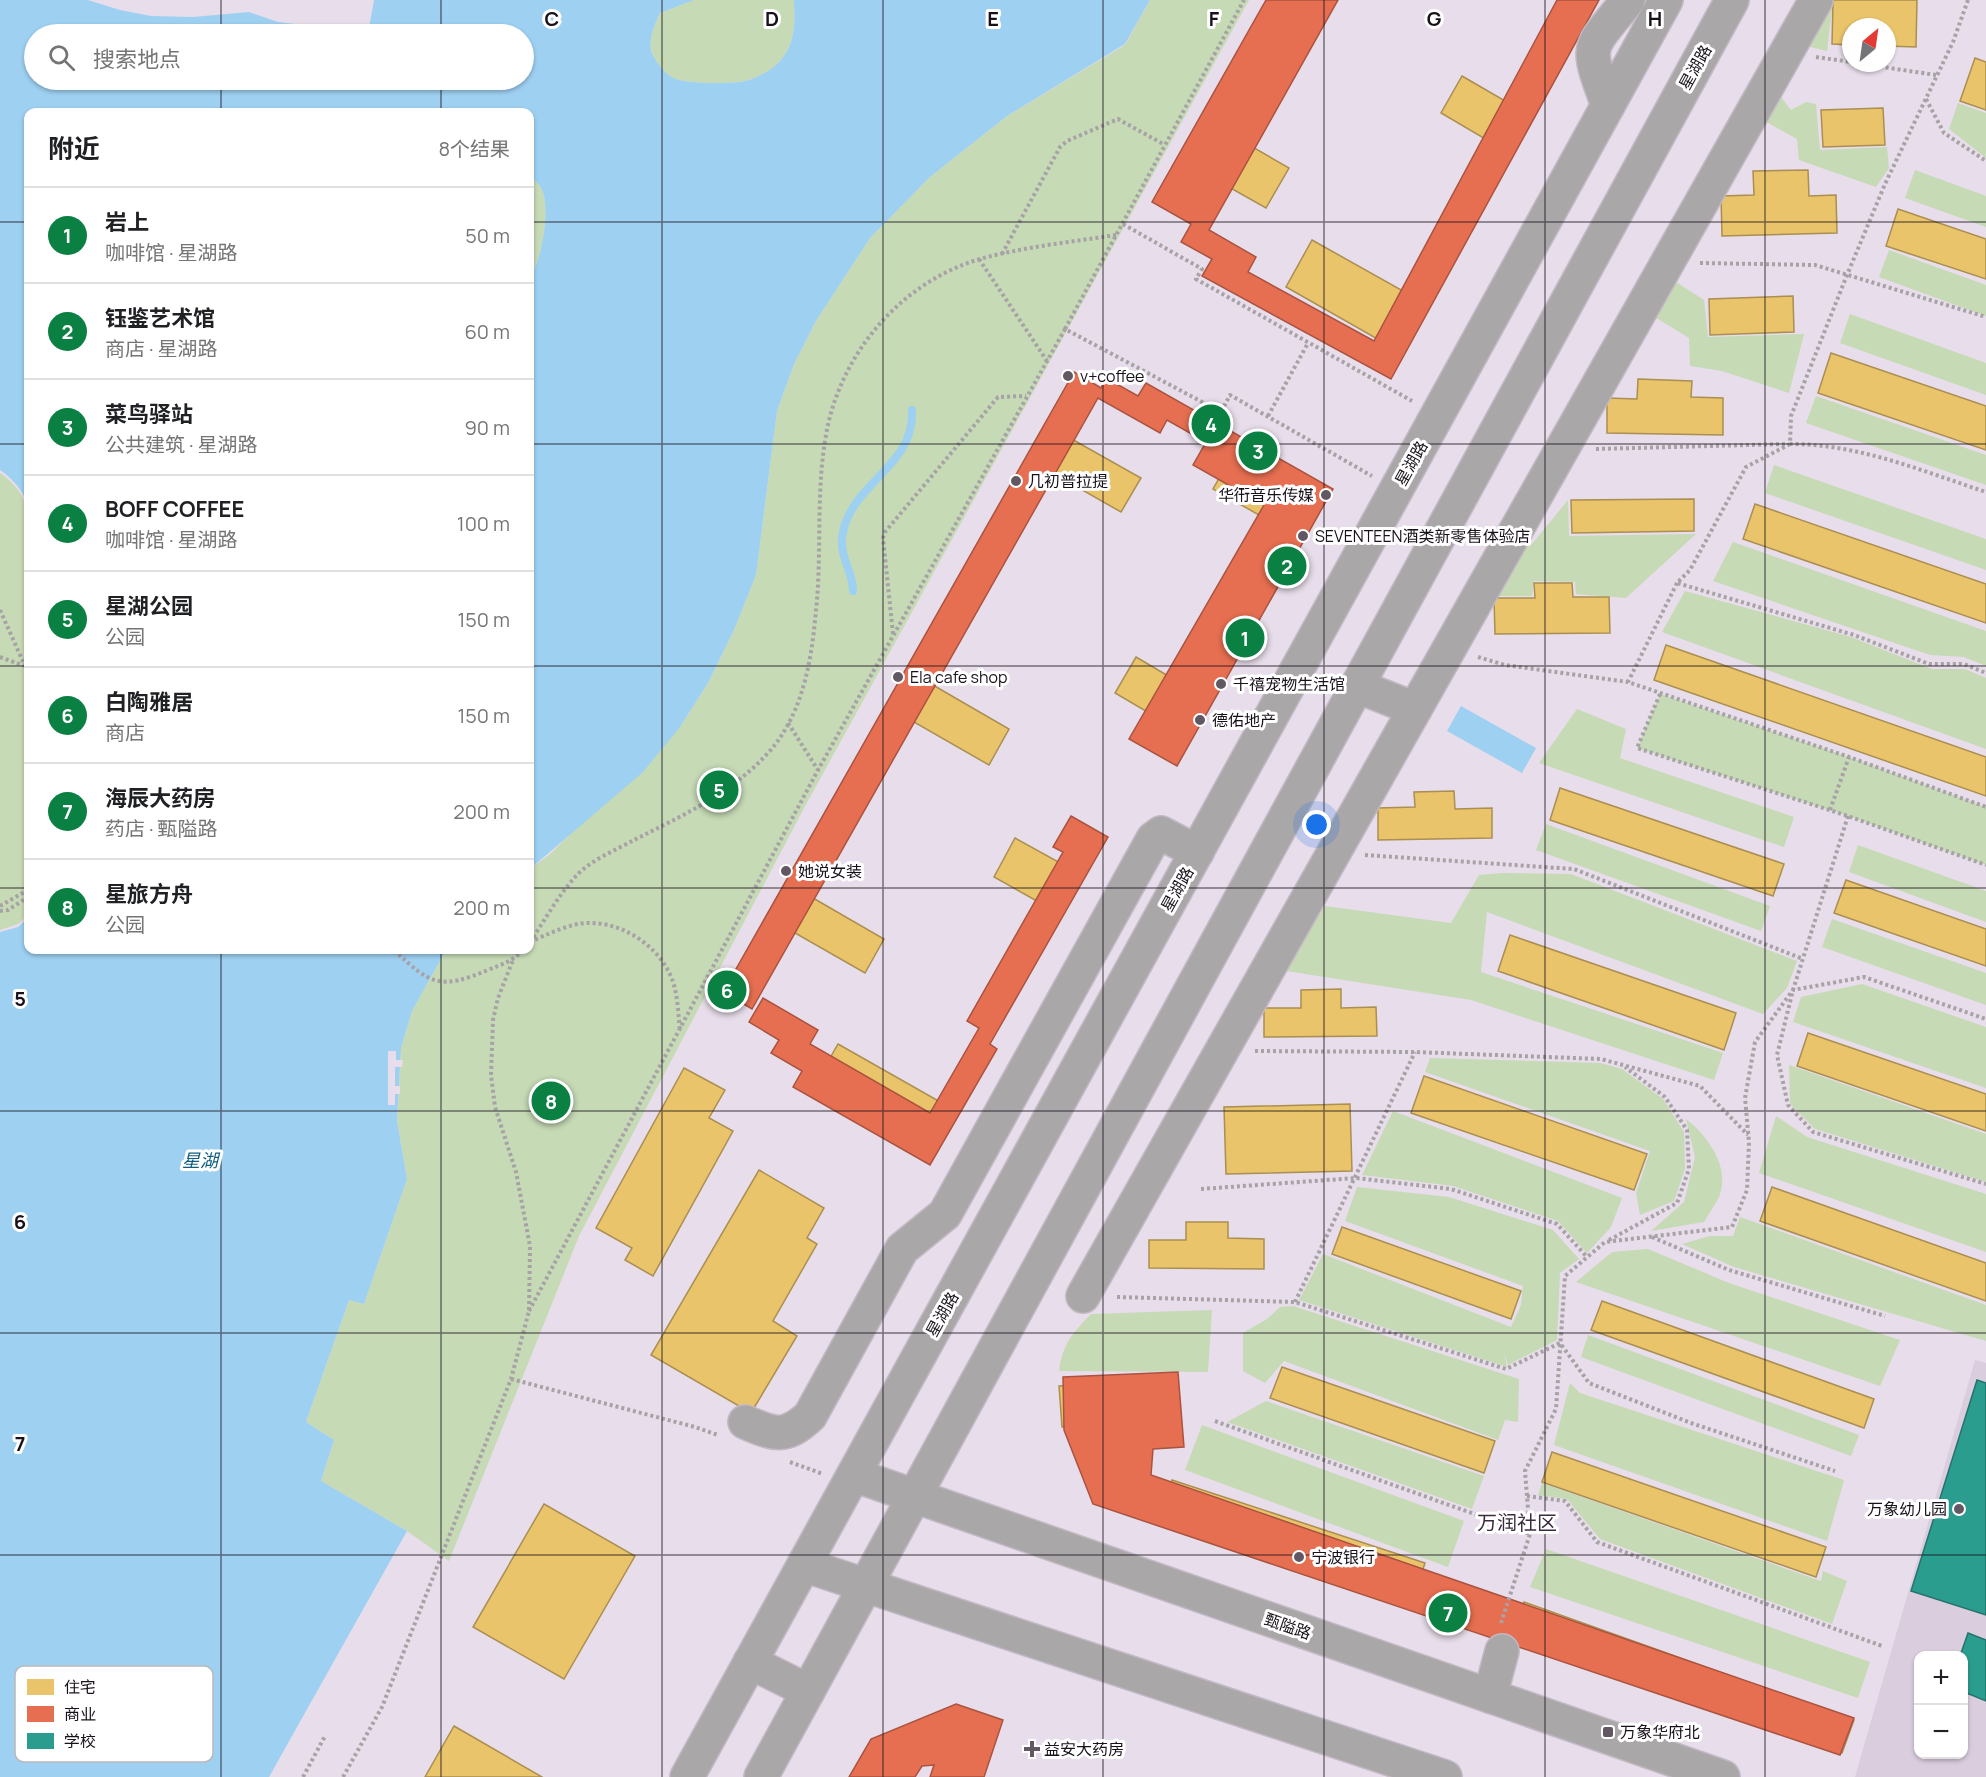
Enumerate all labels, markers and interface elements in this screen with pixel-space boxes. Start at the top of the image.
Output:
text: C [545,5,559,32]
text: D [765,5,779,32]
text: E [987,5,999,32]
text: F [1209,5,1220,32]
text: G [1427,5,1442,32]
text: H [1648,5,1662,32]
north arrow [1842,18,1896,72]
search box [24,24,534,90]
icon: search [45,41,78,74]
street label: 星湖路 [1674,41,1716,93]
text: 搜索地点 [93,44,181,74]
text: 附近 [48,130,100,166]
text: 8个结果 [438,135,510,162]
text: 岩上 [105,207,149,237]
text: 1 [63,222,72,249]
text: 50 m [465,222,510,249]
text: 咖啡馆 · 星湖路 [105,239,238,266]
text: 钰鉴艺术馆 [105,303,215,333]
text: 2 [62,318,73,345]
text: 60 m [464,318,510,345]
text: 商店 · 星湖路 [105,335,218,362]
place label: v+coffee [1080,365,1144,387]
marker: v+coffee [1061,369,1075,383]
text: 菜鸟驿站 [105,399,193,429]
pin: 4 [1192,402,1230,446]
text: 3 [62,414,73,441]
text: 90 m [464,414,510,441]
pin: 3 [1238,428,1278,474]
text: 公共建筑 · 星湖路 [105,431,258,458]
street label: 星湖路 [1390,437,1432,489]
place label: 几初普拉提 [1028,470,1108,492]
marker: 几初普拉提 [1009,474,1023,488]
place label: 华衎音乐传媒 [1218,484,1314,506]
marker: 华衎音乐传媒 [1319,488,1333,502]
text: BOFF COFFEE [105,494,244,524]
text: 4 [61,510,74,537]
text: 100 m [457,510,510,537]
place label: SEVENTEEN酒类新零售体验店 [1315,525,1530,547]
text: 咖啡馆 · 星湖路 [105,526,238,553]
marker: SEVENTEEN酒类新零售体验店 [1296,529,1310,543]
pin: 2 [1268,544,1306,588]
text: 星湖公园 [105,591,193,621]
text: 5 [62,606,73,633]
text: 150 m [457,606,510,633]
pin: 1 [1226,616,1264,660]
text: 公园 [105,623,145,650]
place label: Ela cafe shop [910,666,1007,688]
marker: Ela cafe shop [891,670,905,684]
place label: 千禧宠物生活馆 [1233,673,1345,695]
marker: 千禧宠物生活馆 [1214,677,1228,691]
text: 白陶雅居 [105,687,193,717]
text: 6 [61,702,74,729]
text: 150 m [457,702,510,729]
place label: 德佑地产 [1212,709,1276,731]
marker: 德佑地产 [1193,713,1207,727]
text: 商店 [105,719,145,746]
pin: 5 [700,768,738,812]
text: 海辰大药房 [105,783,215,813]
text: 7 [62,798,73,825]
text: 200 m [453,798,510,825]
your location [1302,810,1331,839]
text: 药店 · 甄隘路 [105,815,218,842]
place label: 她说女装 [798,860,862,882]
street label: 星湖路 [1156,863,1198,915]
marker: 她说女装 [779,864,793,878]
text: 星旅方舟 [105,879,193,909]
text: 8 [61,894,74,921]
text: 200 m [453,894,510,921]
text: 公园 [105,911,145,938]
pin: 6 [708,968,746,1012]
text: 5 [14,985,26,1012]
pin: 8 [532,1078,570,1124]
water label: 星湖 [182,1148,221,1172]
text: 6 [14,1208,26,1235]
street label: 星湖路 [921,1288,963,1340]
text: 7 [15,1430,25,1457]
place label: 万象幼儿园 [1867,1498,1947,1520]
marker: 万象幼儿园 [1952,1502,1966,1516]
district label: 万润社区 [1477,1509,1557,1536]
place label: 宁波银行 [1311,1546,1375,1568]
marker: 宁波银行 [1292,1550,1306,1564]
pin: 7 [1428,1590,1468,1636]
street label: 甄隘路 [1262,1608,1314,1644]
map controls [1914,1651,1968,1759]
button: + [1914,1651,1968,1705]
legend [15,1666,213,1762]
text: 住宅 [64,1676,96,1698]
text: 商业 [64,1703,96,1725]
button: − [1914,1705,1968,1759]
place label: 万象华府北 [1620,1721,1700,1743]
marker: 万象华府北 [1601,1725,1615,1739]
text: 学校 [64,1730,96,1752]
place label: 益安大药房 [1044,1738,1124,1760]
marker: 益安大药房 [1025,1742,1039,1756]

